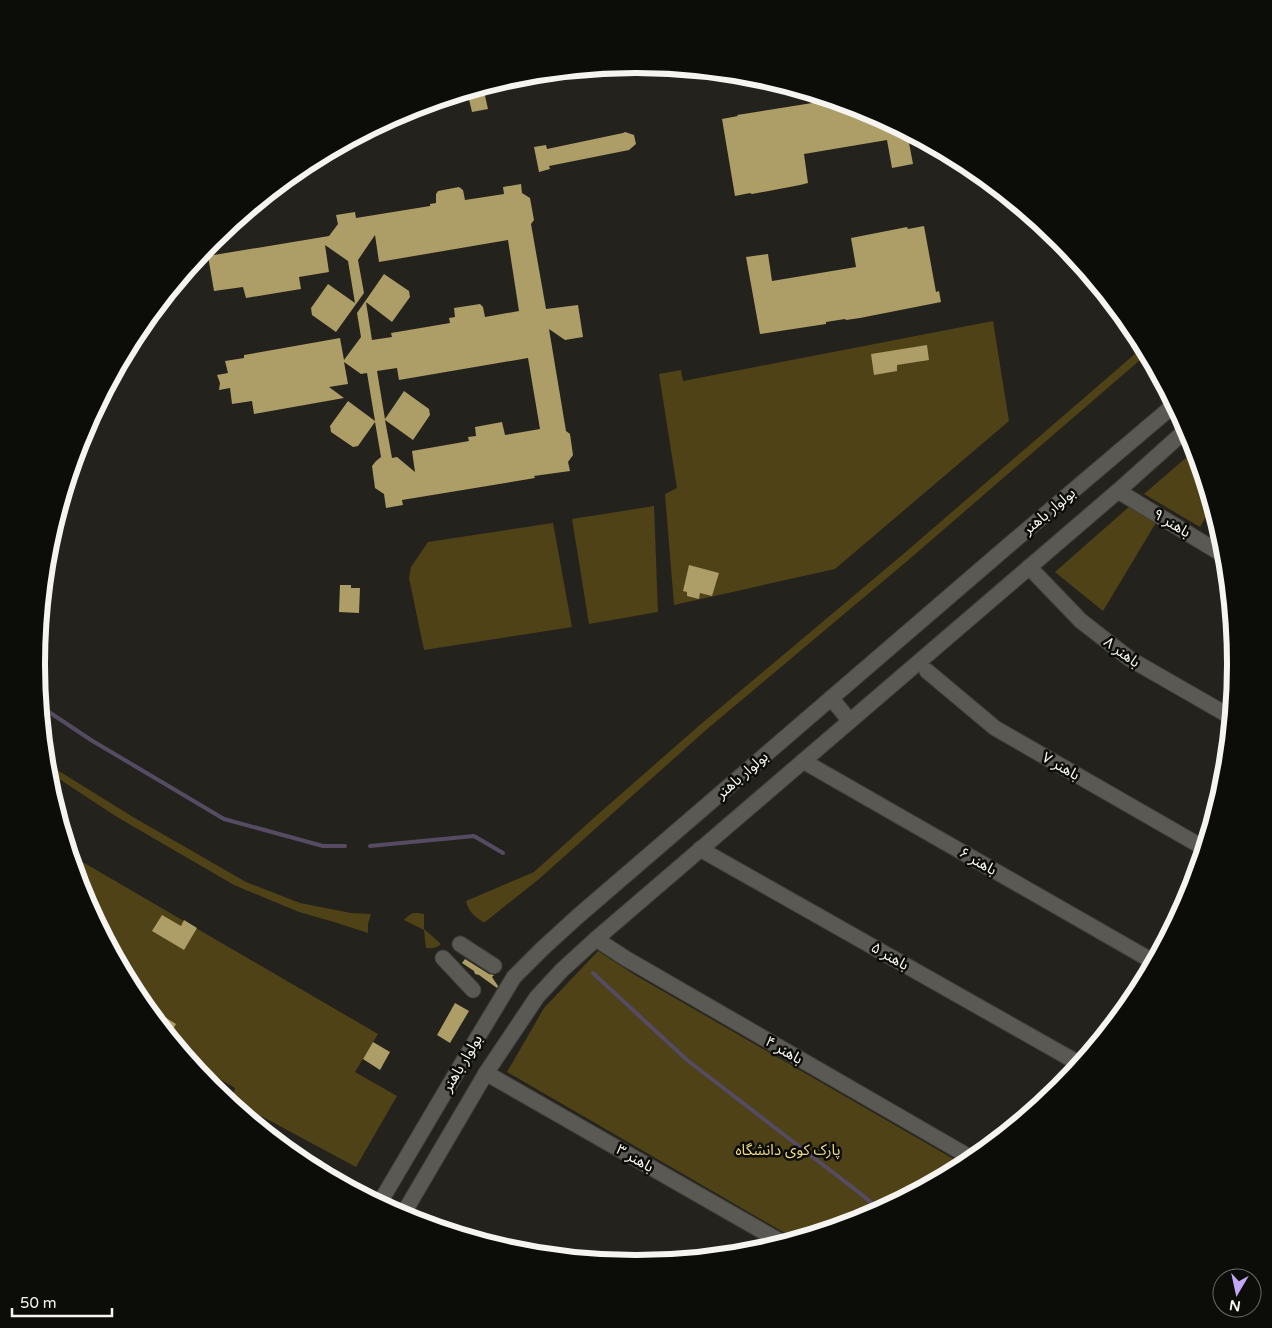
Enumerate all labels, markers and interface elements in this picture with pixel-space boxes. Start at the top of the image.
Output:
street label: بولوار باهنر [1018,484,1079,539]
street label: باهنر ۹ [1150,505,1194,541]
street label: باهنر ۸ [1100,633,1144,671]
street label: بولوار باهنر [712,747,772,803]
street label: باهنر ۷ [1039,748,1083,784]
street label: باهنر ۶ [956,843,1000,879]
street label: باهنر ۵ [868,938,912,974]
street label: بولوار باهنر [438,1031,486,1096]
street label: باهنر ۴ [762,1032,806,1068]
street label: باهنر ۳ [613,1140,657,1176]
park label: پارک کوی دانشگاه [736,1141,840,1160]
north arrow [1212,1268,1262,1318]
scale bar [12,1286,112,1318]
text: 50 m [20,1294,57,1312]
text: N [1228,1296,1242,1315]

